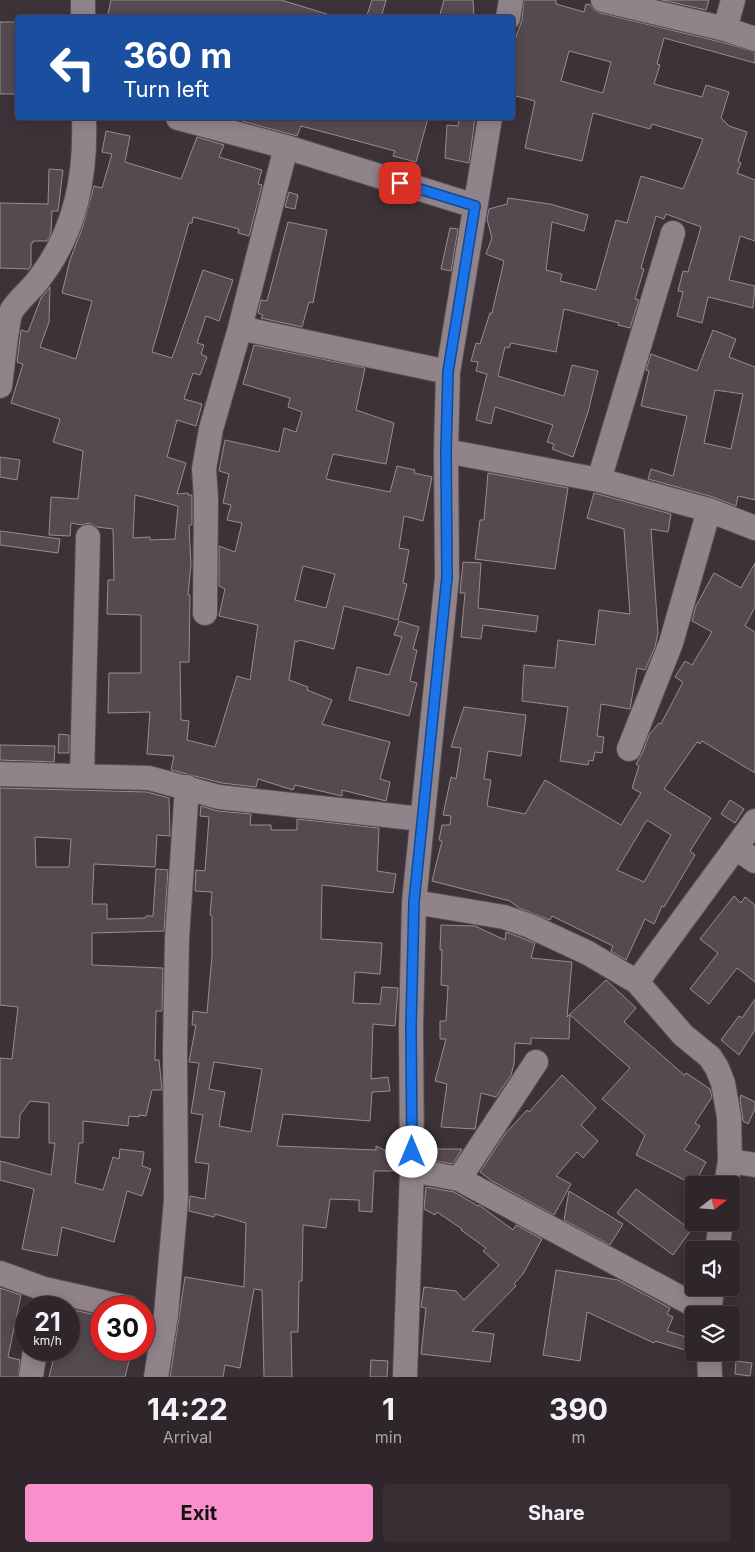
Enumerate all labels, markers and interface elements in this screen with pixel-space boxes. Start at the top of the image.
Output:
text: 360 m [123,34,232,76]
icon: left [40,35,105,100]
text: Turn left [123,76,209,102]
pin [379,162,421,204]
icon: arrive [386,169,414,197]
position arrow [385,1125,437,1177]
north arrow [685,1176,740,1231]
map controls [685,1176,740,1361]
button: sound [685,1241,740,1296]
speed limit sign: 30 [90,1296,155,1361]
button: layers [685,1306,740,1361]
text: 21 [34,1307,61,1337]
text: km/h [33,1333,62,1348]
text: 14:22 [147,1391,228,1427]
text: 1 [382,1391,395,1427]
text: 390 [549,1391,608,1427]
text: Arrival [163,1427,212,1447]
text: min [375,1427,402,1447]
text: m [572,1427,586,1447]
button: Exit [25,1484,373,1542]
button: Share [383,1484,730,1542]

